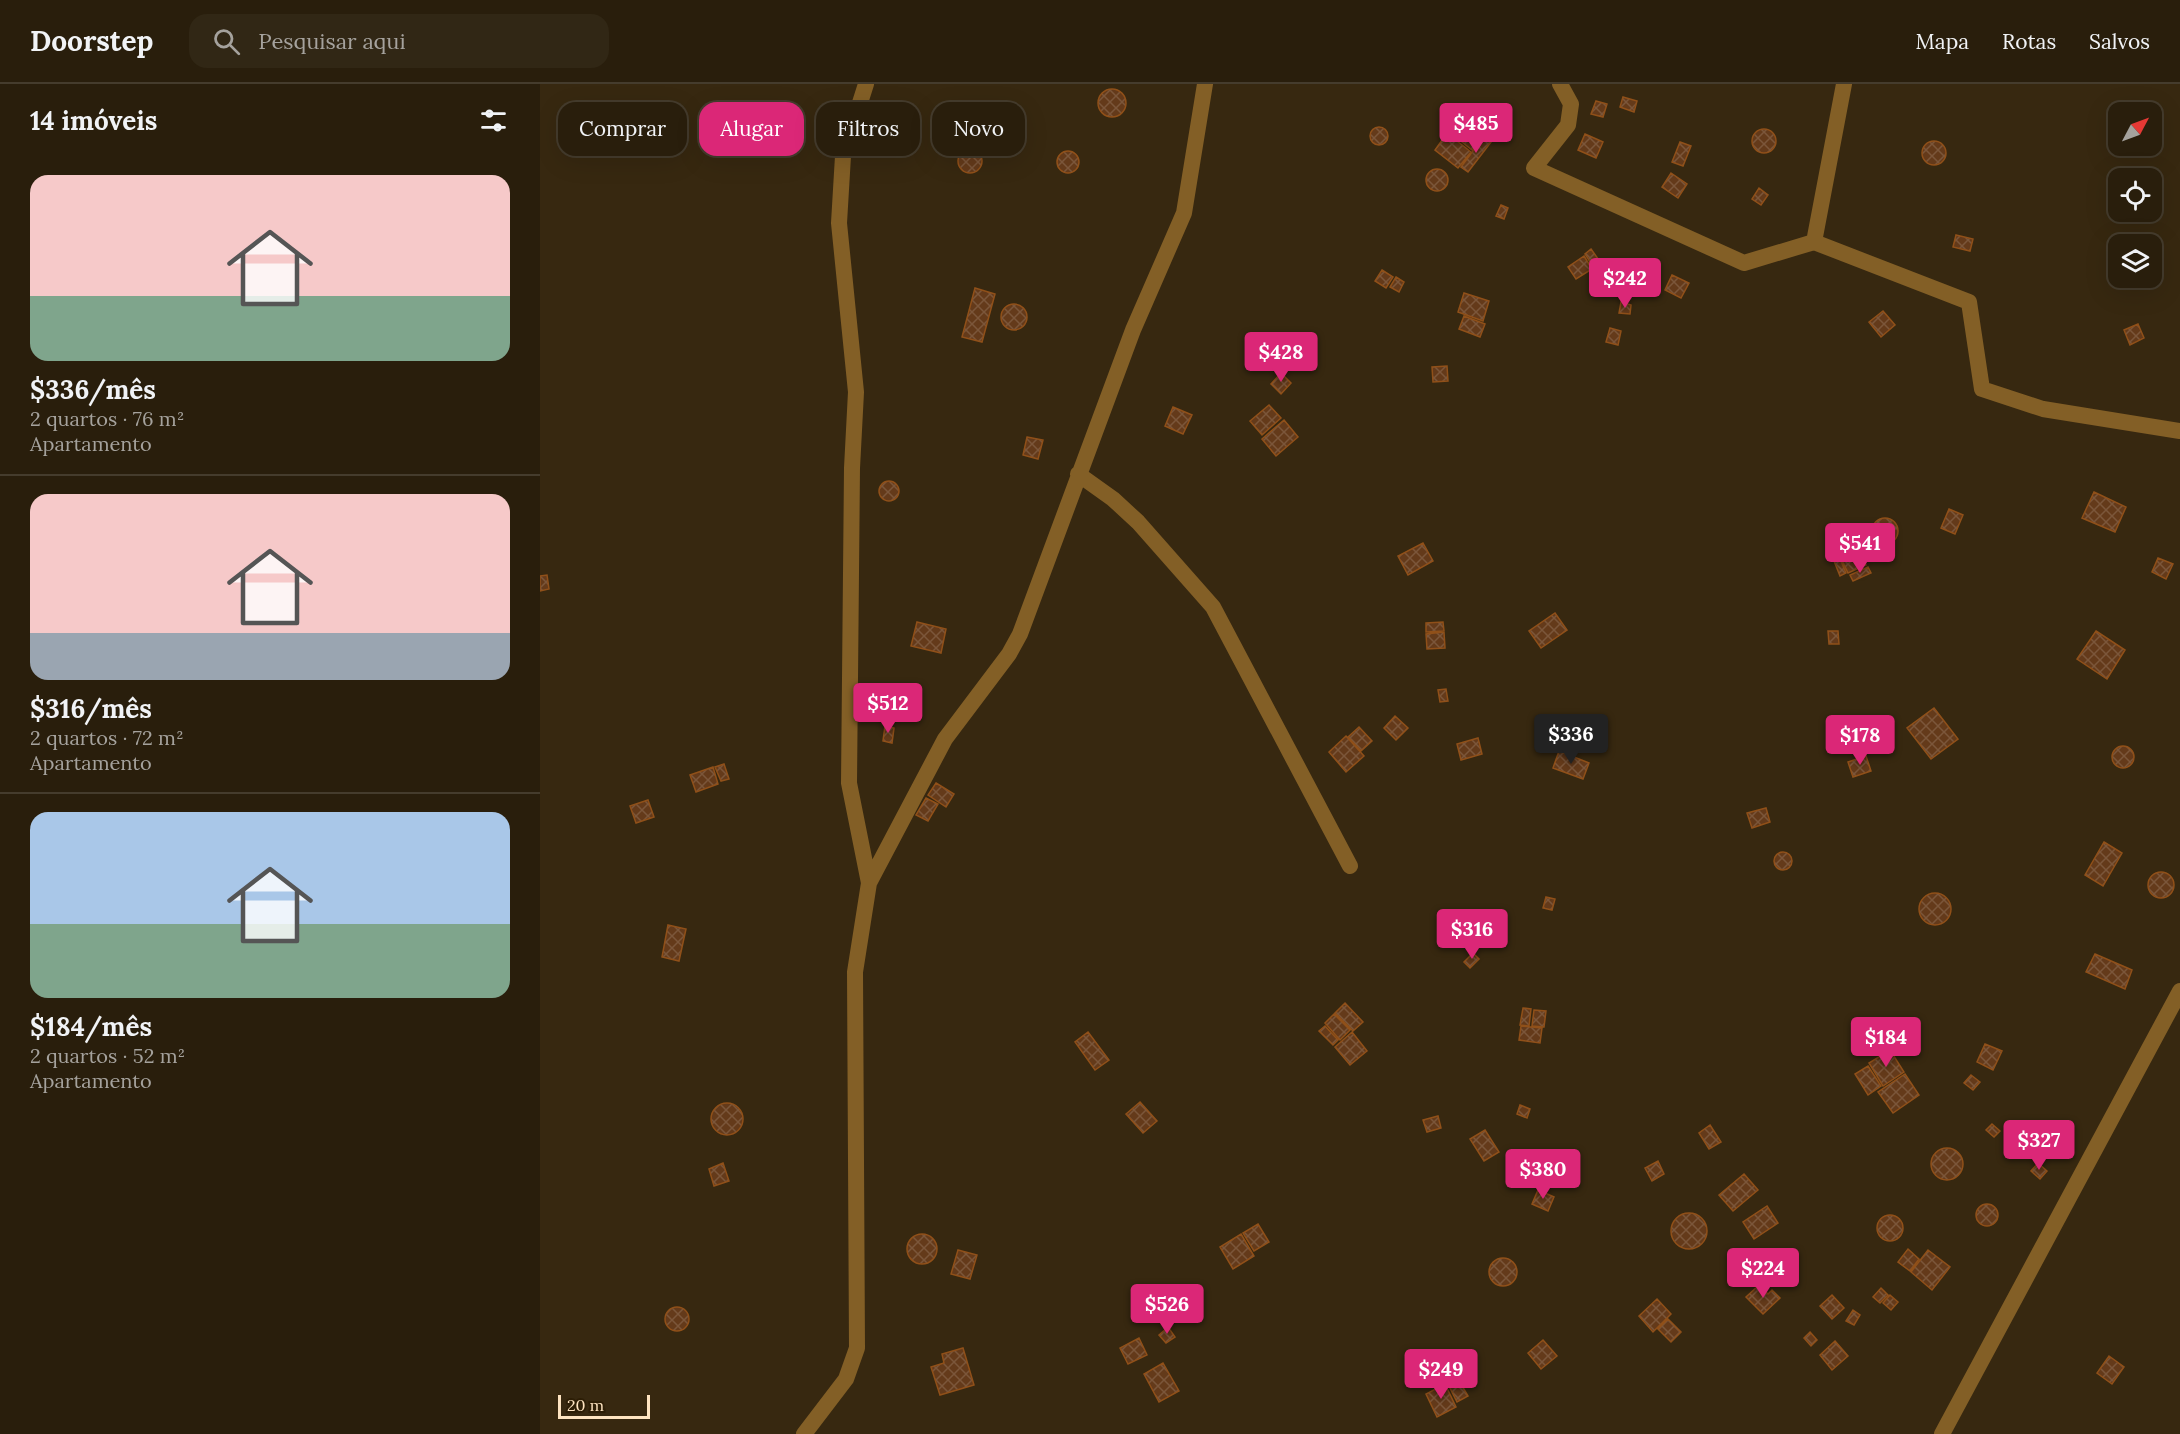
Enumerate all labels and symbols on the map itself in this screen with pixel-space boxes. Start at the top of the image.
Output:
north arrow [2108,102,2162,156]
pin: $485 [1440,103,1512,154]
pin: $242 [1589,258,1661,309]
pin: $428 [1245,332,1317,383]
pin: $541 [1824,523,1896,574]
pin: $512 [852,683,924,734]
pin: $336 [1535,714,1607,765]
pin: $178 [1824,715,1896,766]
pin: $316 [1436,909,1508,960]
pin: $184 [1850,1017,1922,1068]
pin: $327 [2003,1120,2075,1171]
pin: $380 [1507,1149,1579,1200]
pin: $224 [1727,1248,1799,1299]
pin: $526 [1131,1284,1203,1335]
pin: $249 [1405,1349,1477,1400]
scale bar [558,1392,650,1420]

